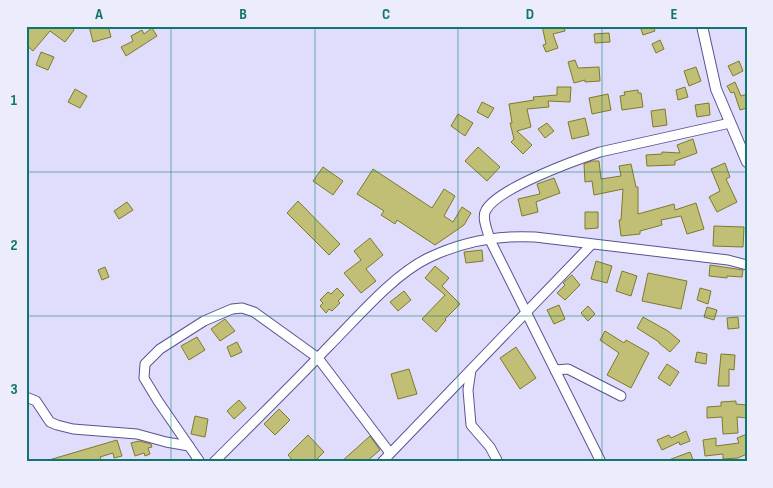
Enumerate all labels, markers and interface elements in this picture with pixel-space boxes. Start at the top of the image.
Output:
text: A [94,5,103,24]
text: B [239,5,247,24]
text: C [382,5,390,24]
text: D [526,5,534,24]
text: E [671,5,678,24]
text: 1 [11,91,18,110]
text: 2 [10,236,18,255]
text: 3 [10,380,18,399]

